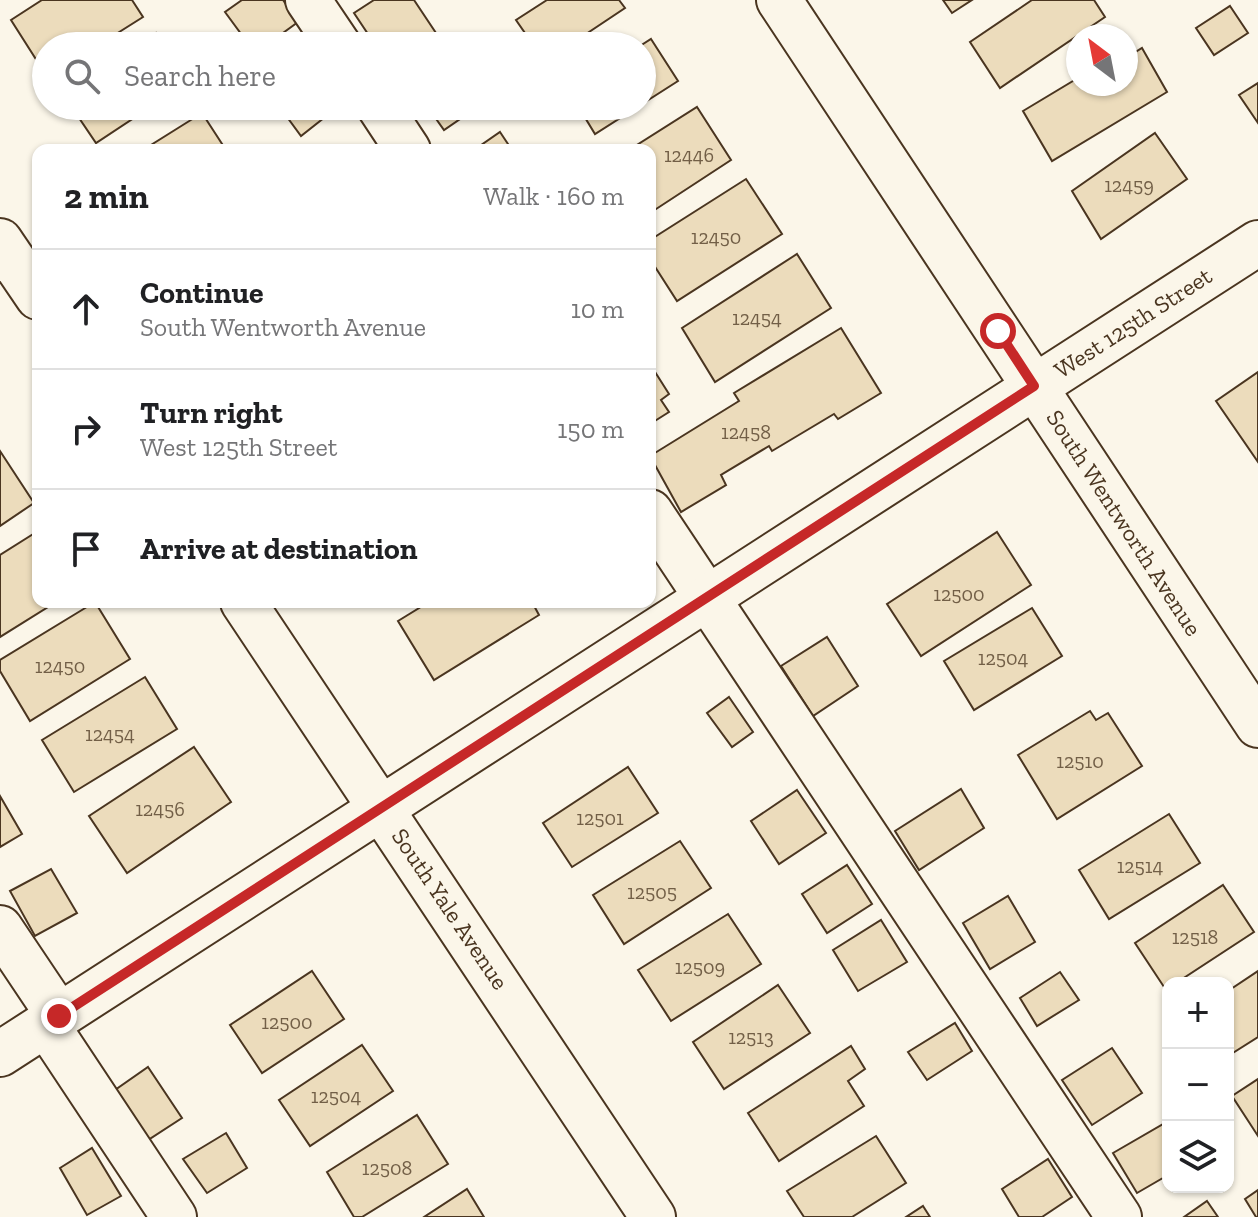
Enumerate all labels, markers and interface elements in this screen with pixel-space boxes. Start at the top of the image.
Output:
north arrow [1066,24,1138,96]
search box [32,32,656,120]
icon: search [60,54,104,98]
text: Search here [124,58,276,94]
house number: 12446 [664,143,714,167]
house number: 12459 [1104,173,1154,197]
text: 2 min [64,176,149,217]
text: Walk · 160 m [483,180,624,212]
house number: 12450 [691,225,741,249]
street label: West 125th Street [1048,261,1217,384]
text: Continue [140,275,264,311]
icon: ahead [64,287,108,331]
text: 10 m [571,293,624,325]
house number: 12454 [732,306,782,330]
text: South Wentworth Avenue [140,311,426,343]
route start [980,313,1016,349]
text: Turn right [140,395,282,431]
street label: South Wentworth Avenue [1040,404,1208,641]
icon: right [64,407,108,451]
text: 150 m [557,413,624,445]
house number: 12458 [721,420,771,444]
text: West 125th Street [140,431,337,463]
icon: arrive [64,527,108,571]
text: Arrive at destination [140,531,417,567]
house number: 12500 [933,582,985,606]
house number: 12504 [978,646,1028,670]
house number: 12450 [35,654,85,678]
house number: 12454 [85,722,135,746]
house number: 12510 [1056,749,1104,773]
house number: 12456 [135,797,185,821]
house number: 12501 [576,806,624,830]
street label: South Yale Avenue [386,823,515,995]
house number: 12514 [1117,854,1164,878]
house number: 12505 [627,880,677,904]
house number: 12518 [1172,925,1218,949]
house number: 12509 [675,955,725,979]
map controls [1162,977,1234,1193]
button: + [1162,977,1234,1049]
route end [41,998,77,1034]
house number: 12500 [261,1010,313,1034]
house number: 12513 [728,1025,774,1049]
button: − [1162,1049,1234,1121]
house number: 12504 [311,1084,361,1108]
button: layers [1162,1121,1234,1193]
house number: 12508 [362,1156,412,1180]

